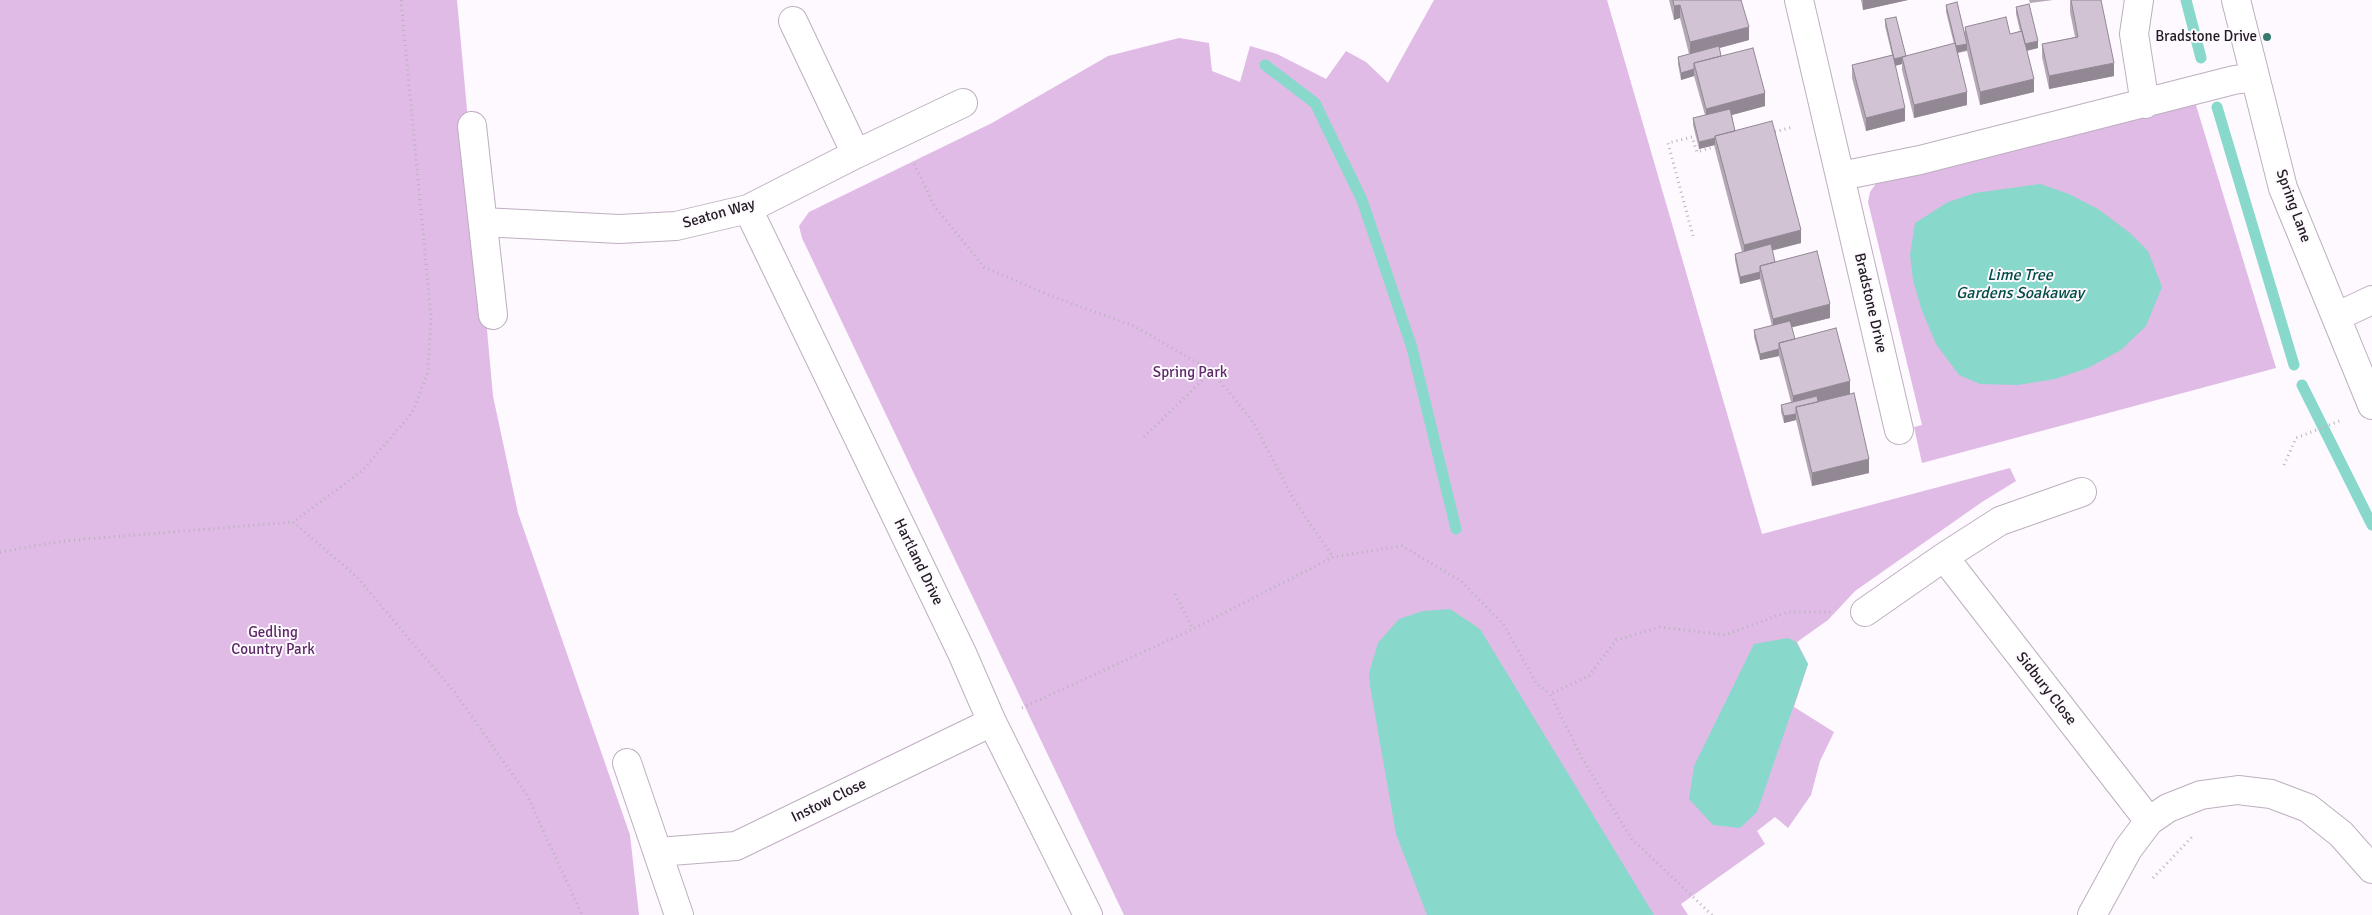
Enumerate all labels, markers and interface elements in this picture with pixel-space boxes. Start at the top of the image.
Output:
place label: Bradstone Drive [2155,28,2257,46]
marker: Bradstone Drive [2261,31,2273,43]
street label: Spring Lane [2271,167,2315,245]
street label: Seaton Way [681,195,757,233]
street label: Bradstone Drive [1850,251,1890,355]
water label: Lime Tree Gardens Soakaway [1956,266,2084,304]
park label: Spring Park [1153,364,1227,382]
street label: Hartland Drive [889,516,947,608]
park label: Gedling Country Park [231,624,315,659]
street label: Sidbury Close [2012,649,2080,729]
street label: Instow Close [789,775,869,827]

